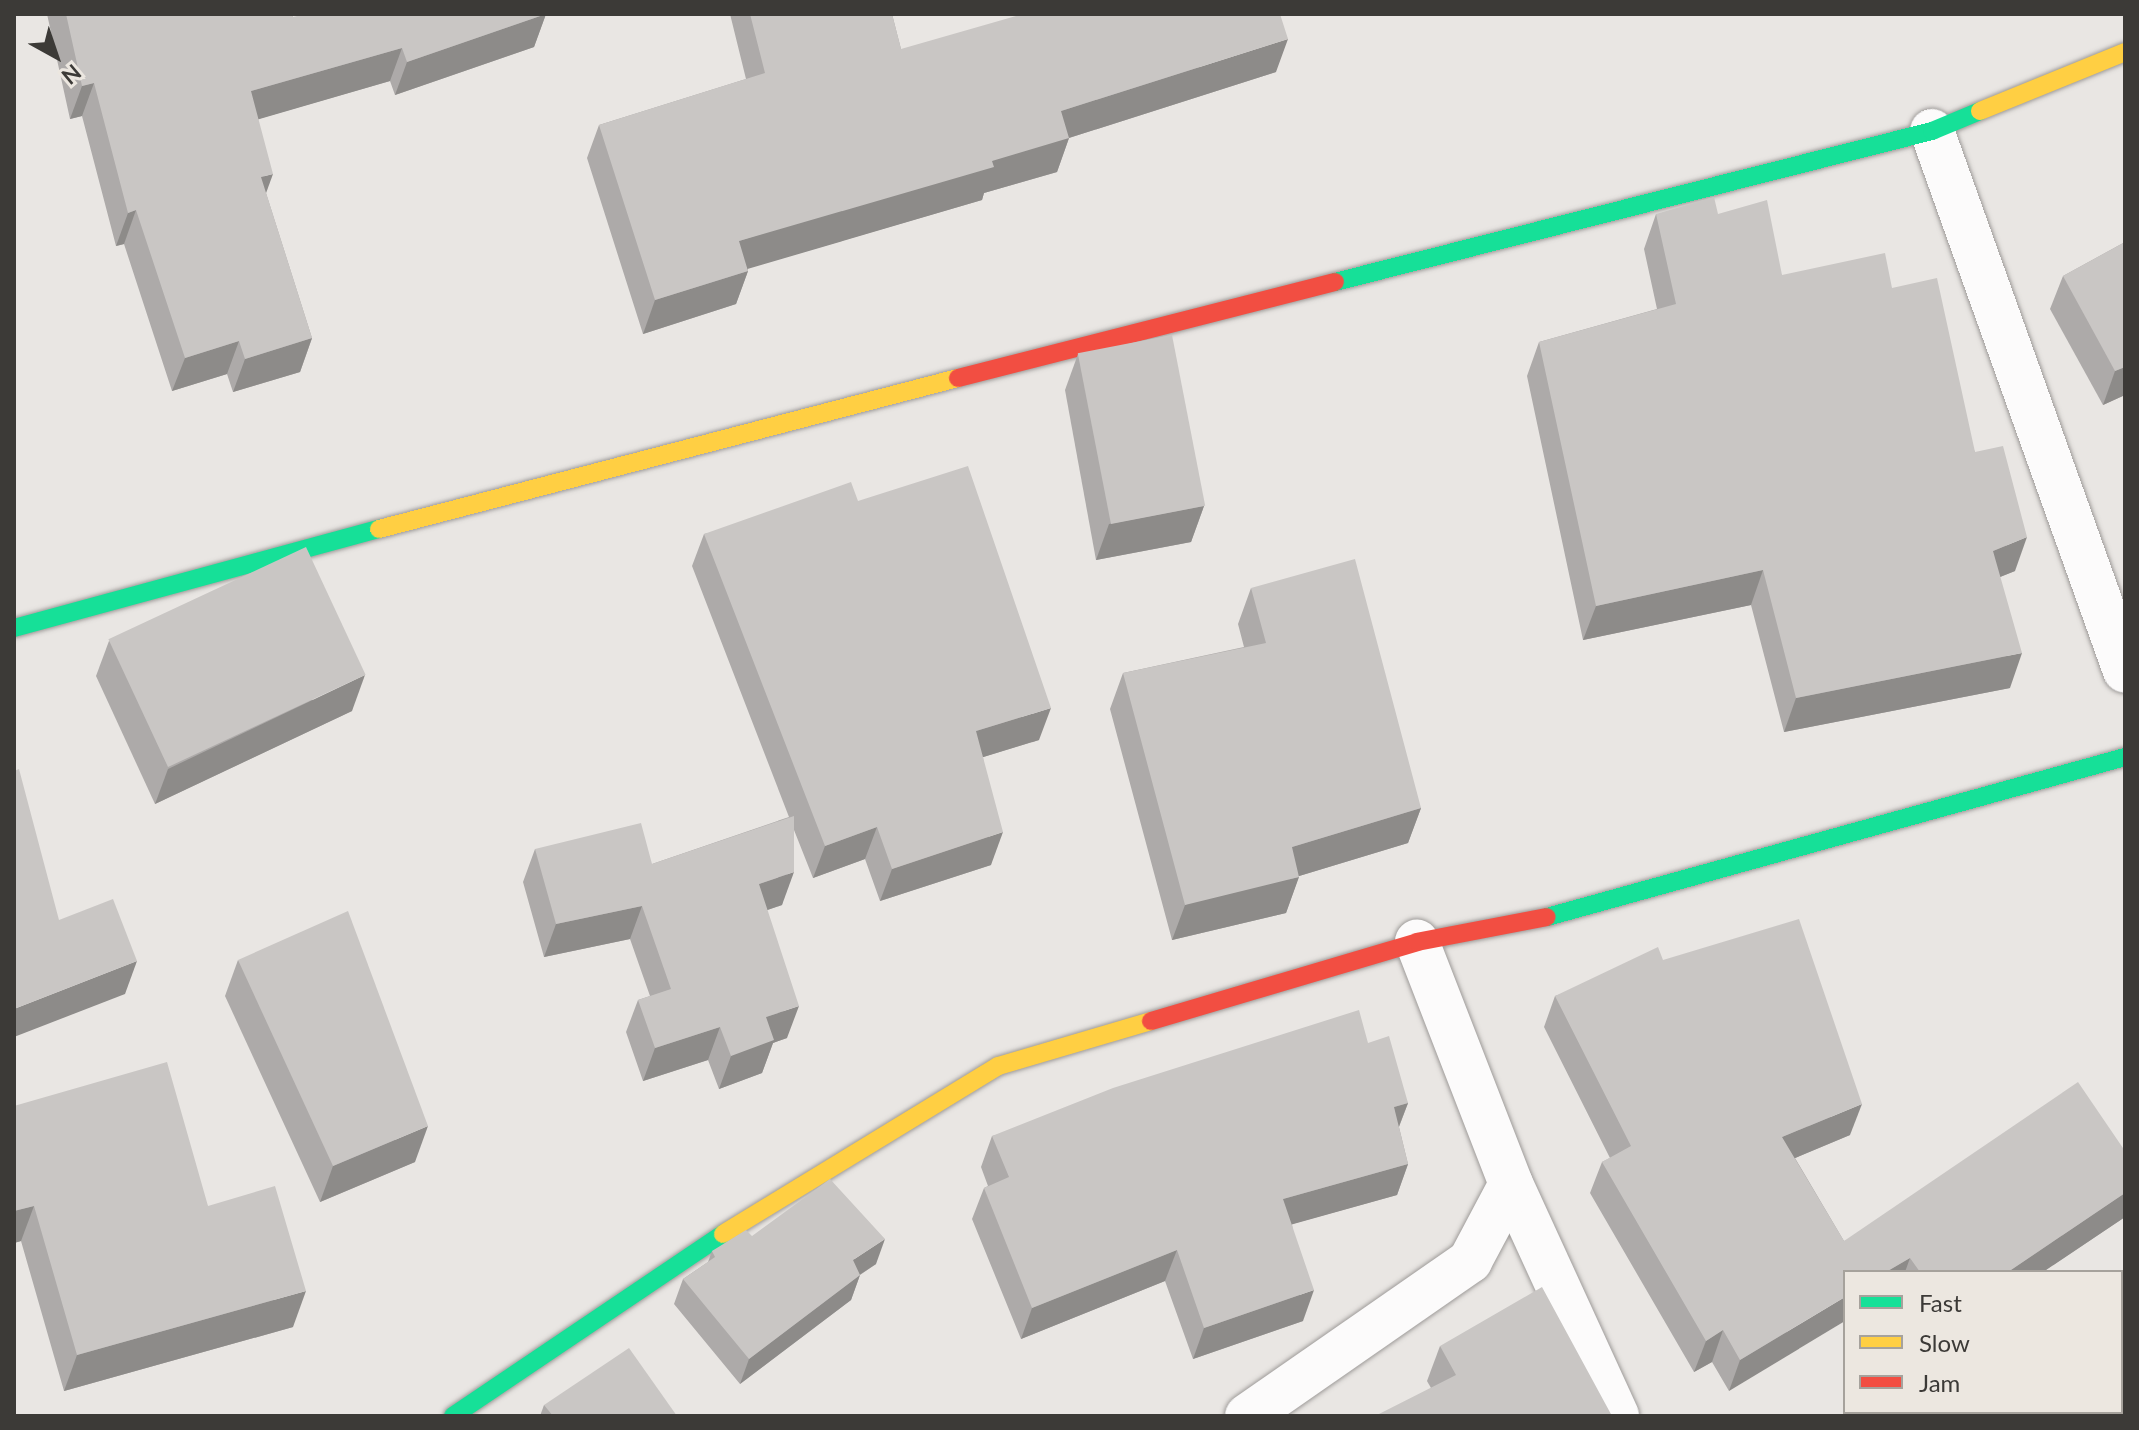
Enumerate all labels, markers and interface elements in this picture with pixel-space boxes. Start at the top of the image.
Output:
north arrow [16,16,96,96]
text: N [57,59,87,91]
legend [1843,1270,2123,1414]
text: Fast [1919,1288,1962,1317]
text: Slow [1919,1328,1970,1357]
text: Jam [1919,1368,1960,1397]

